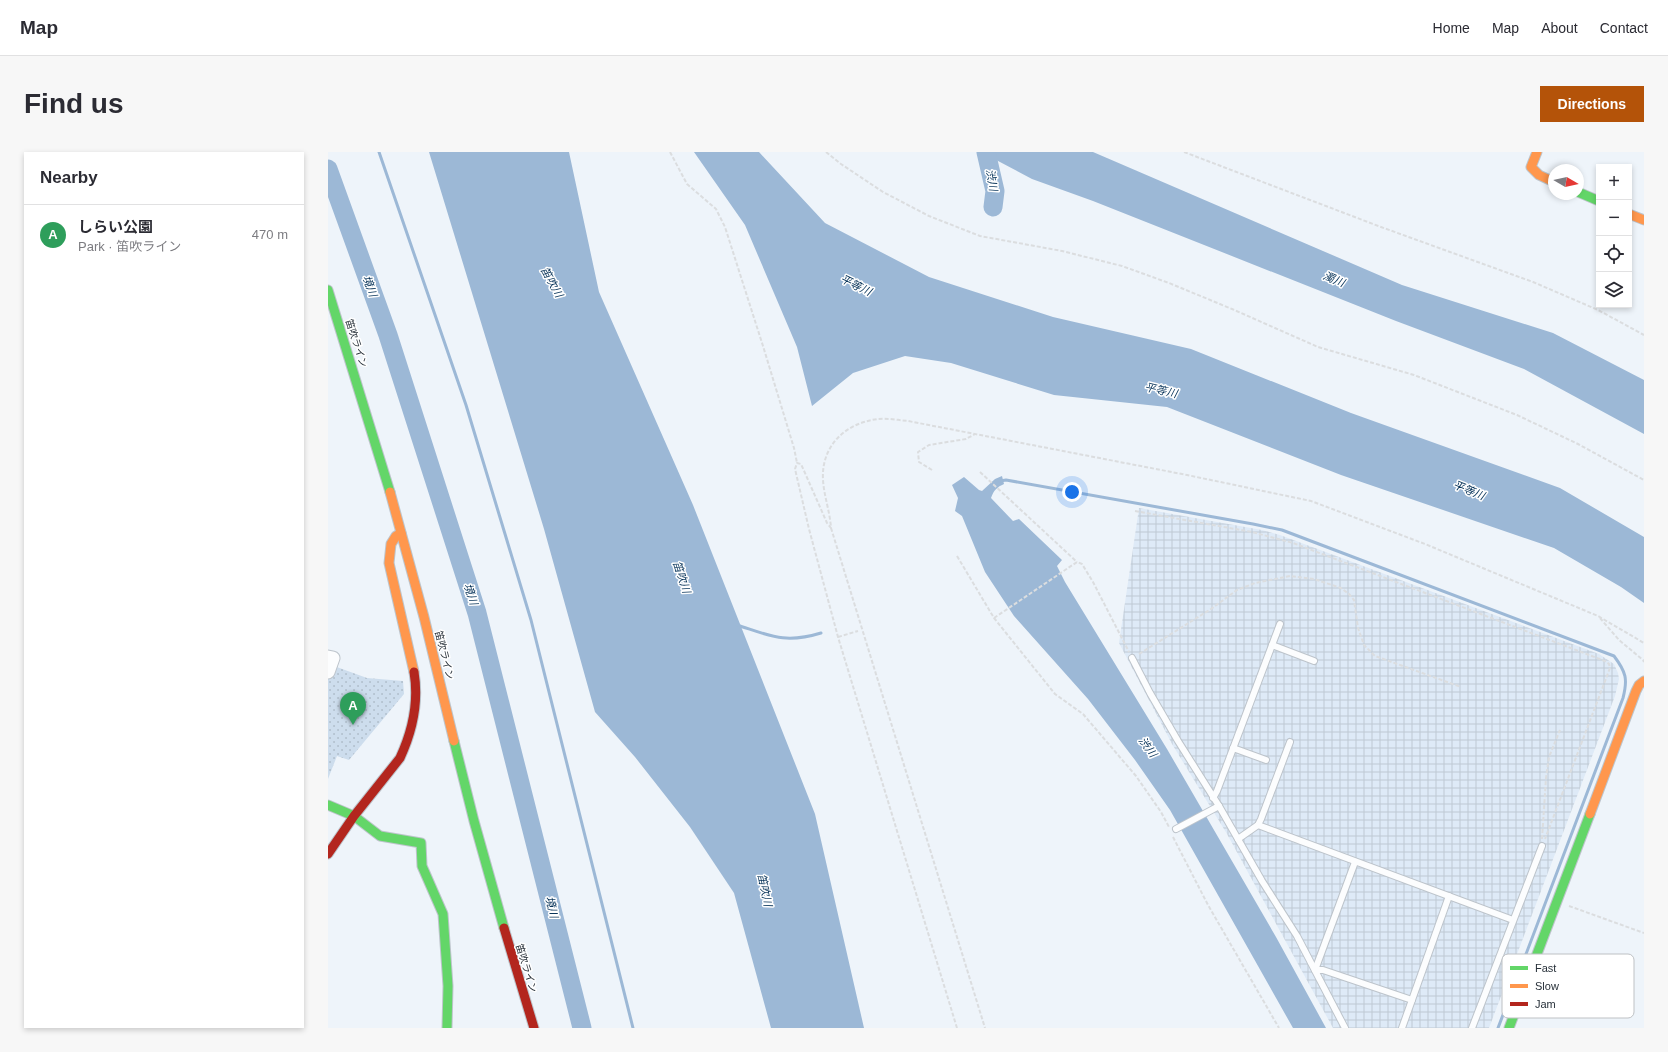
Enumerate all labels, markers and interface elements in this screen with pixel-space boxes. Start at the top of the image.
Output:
text: Map [20,17,58,38]
text: Home [1433,20,1470,36]
text: Map [1492,20,1519,36]
text: About [1541,20,1578,36]
text: Contact [1600,20,1648,36]
button: Directions [1540,86,1644,122]
text: Find us [24,88,124,119]
north arrow [1548,164,1584,200]
map controls [1596,164,1632,308]
button: + [1596,164,1632,200]
text: Nearby [40,168,98,187]
water label: 渋川 [984,168,1000,193]
button: − [1596,200,1632,236]
text: しらい公園 [78,218,153,235]
text: A [48,227,58,242]
text: 470 m [252,227,288,242]
button: locate [1596,236,1632,272]
text: Park · 笛吹ライン [78,239,181,254]
water label: 笛吹川 [539,265,566,300]
water label: 濁川 [1322,269,1347,289]
water label: 平等川 [839,272,874,298]
button: layers [1596,272,1632,308]
water label: 境川 [361,274,380,299]
street label: 笛吹ライン [344,318,369,369]
water label: 平等川 [1144,380,1179,400]
water label: 平等川 [1451,478,1487,502]
your location [1062,482,1082,502]
water label: 笛吹川 [671,559,693,595]
water label: 境川 [462,582,480,607]
street label: 笛吹ライン [433,630,456,681]
pin: A [340,692,366,725]
water label: 渋川 [1137,735,1160,760]
water label: 笛吹川 [756,873,775,908]
water label: 境川 [544,895,561,920]
street label: 笛吹ライン [514,943,539,994]
legend [1502,954,1634,1018]
text: Fast [1535,962,1556,974]
text: Slow [1535,980,1559,992]
text: Jam [1535,998,1556,1010]

